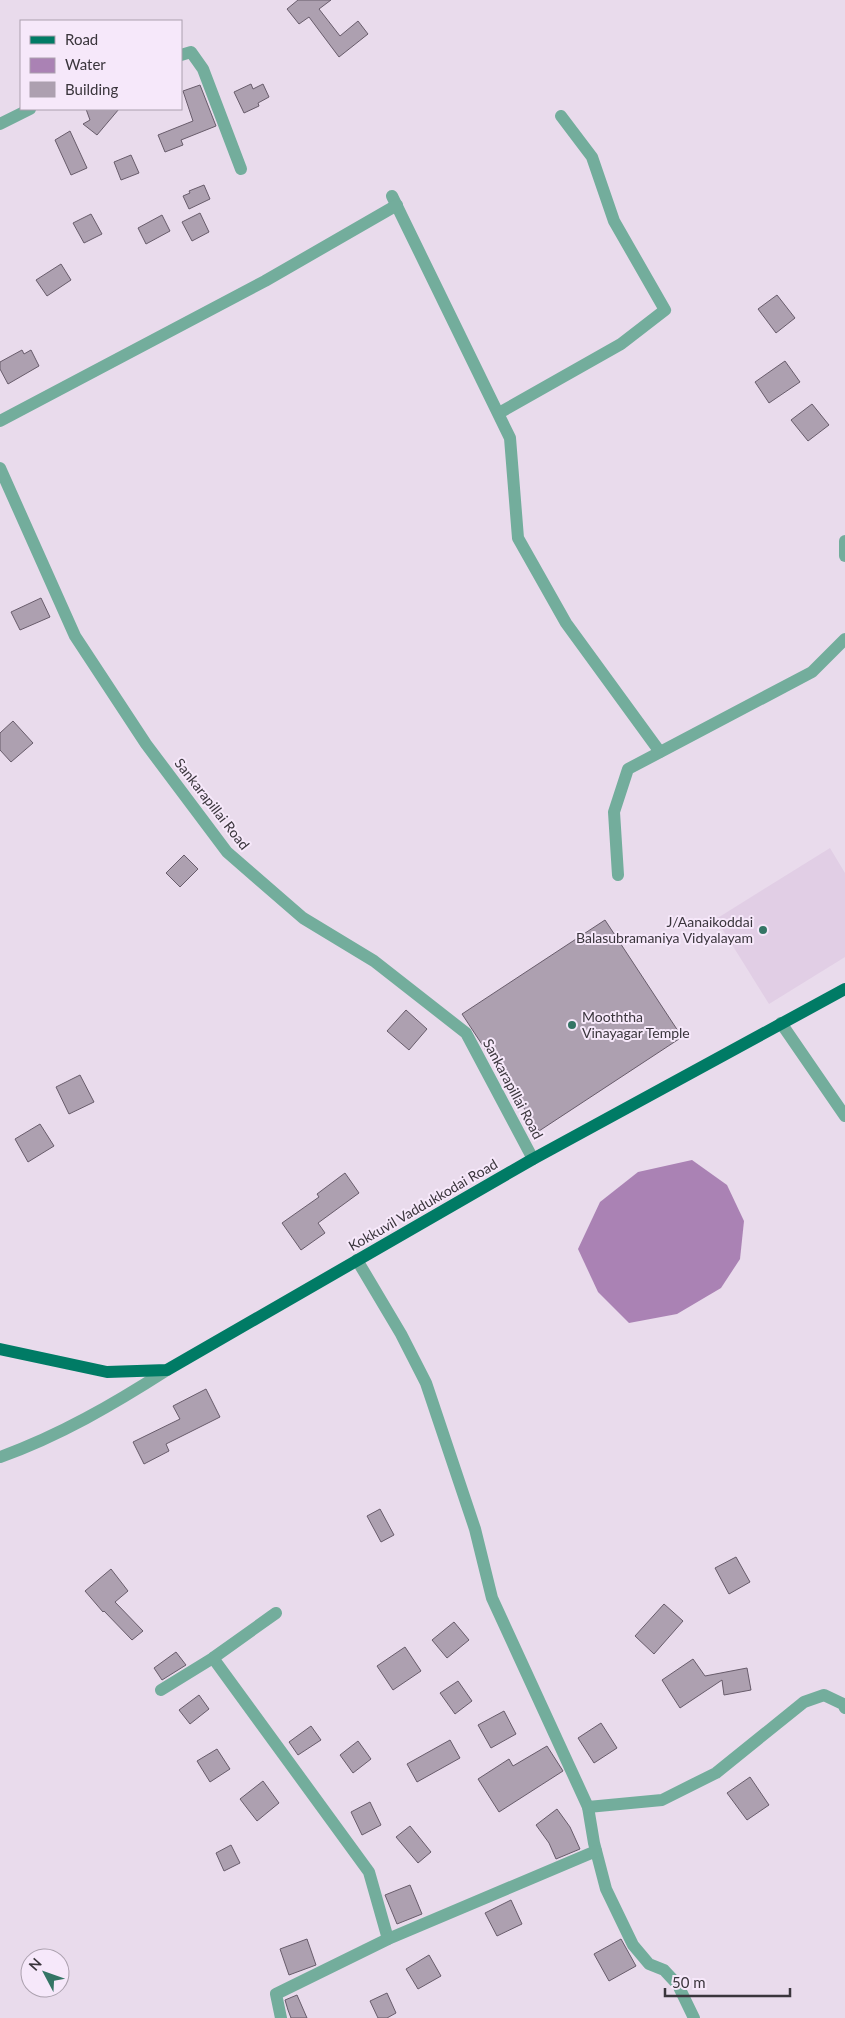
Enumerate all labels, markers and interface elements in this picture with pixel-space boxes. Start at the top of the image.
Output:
legend [20,20,182,110]
text: Road [65,30,98,48]
text: Water [65,55,106,73]
text: Building [65,80,118,98]
street label: Sankarapillai Road [172,755,253,853]
place label: J/Aanaikoddai Balasubramaniya Vidyalayam [576,913,753,946]
marker: J/Aanaikoddai Balasubramaniya Vidyalayam [757,924,769,936]
place label: Mooththa Vinayagar Temple [582,1008,690,1041]
marker: Mooththa Vinayagar Temple [566,1019,578,1031]
street label: Sankarapillai Road [480,1036,547,1142]
street label: Kokkuvil Vaddukkodai Road [345,1155,500,1254]
north arrow [20,1948,70,1998]
text: N [25,1954,45,1974]
scale bar [665,1966,790,1998]
text: 50 m [672,1973,706,1991]

